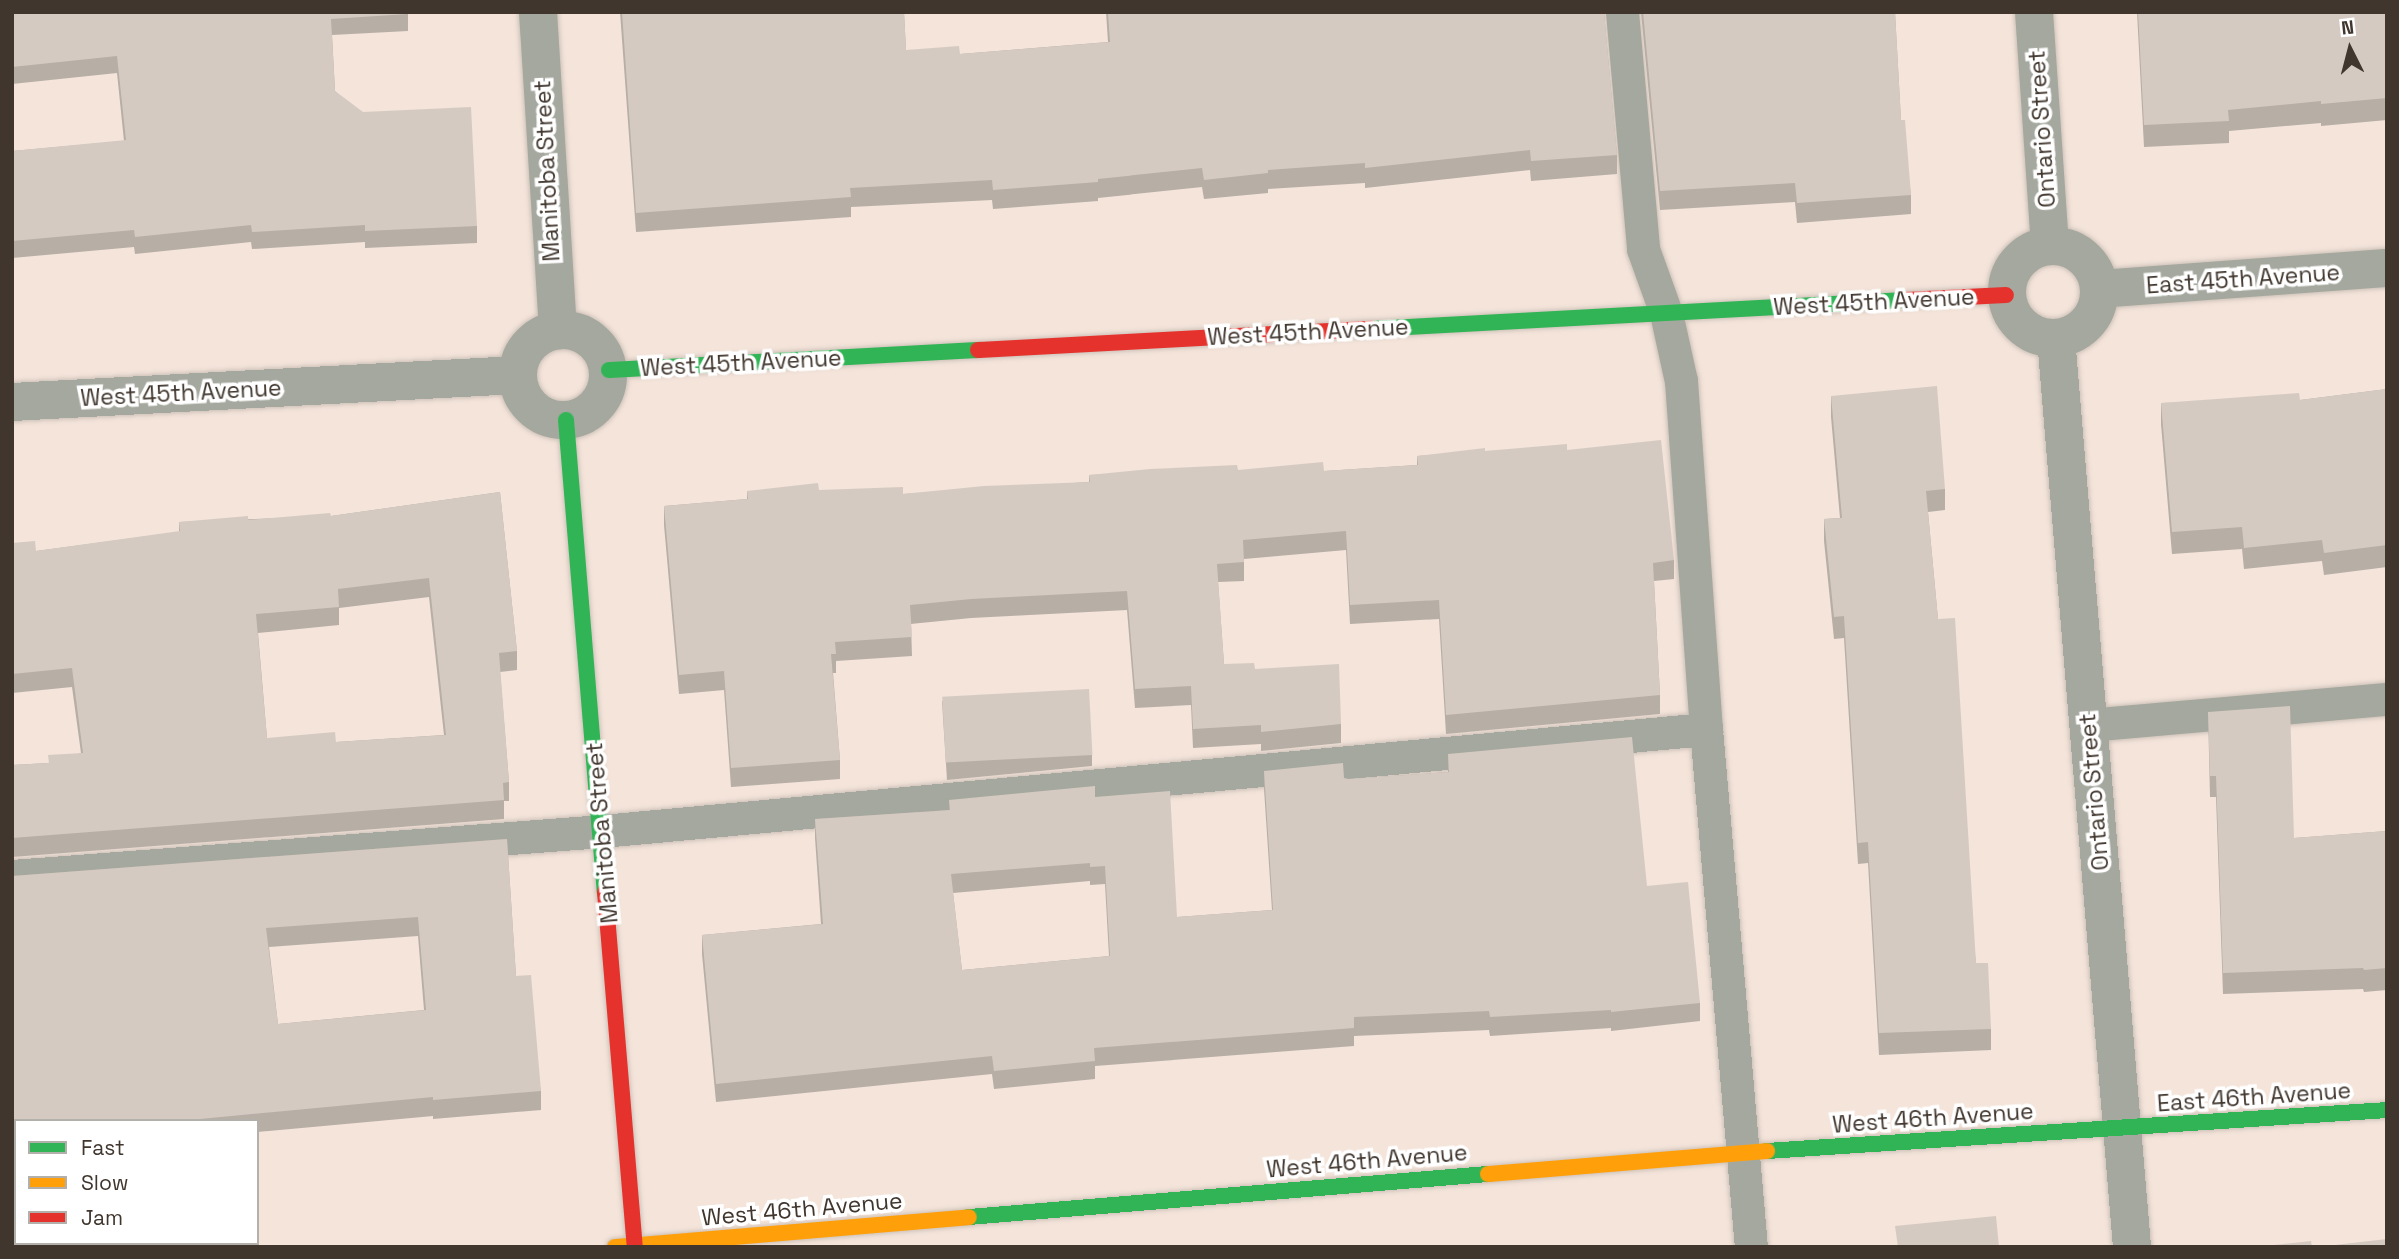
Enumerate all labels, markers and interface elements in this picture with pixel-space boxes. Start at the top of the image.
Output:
north arrow [2315,14,2385,84]
text: N [2340,15,2355,41]
street label: Ontario Street [2023,49,2061,209]
street label: Manitoba Street [528,80,566,262]
street label: East 45th Avenue [2145,258,2341,300]
street label: West 45th Avenue [1773,283,1975,321]
street label: West 45th Avenue [1207,313,1409,351]
street label: West 45th Avenue [640,344,842,382]
street label: West 45th Avenue [80,374,282,412]
street label: Ontario Street [2073,712,2115,872]
street label: Manitoba Street [580,741,624,925]
street label: East 46th Avenue [2156,1076,2352,1118]
street label: West 46th Avenue [1831,1097,2035,1139]
legend [14,1119,259,1245]
text: Fast [81,1134,125,1161]
street label: West 46th Avenue [1265,1138,1469,1184]
text: Slow [81,1169,129,1196]
street label: West 46th Avenue [700,1186,904,1232]
text: Jam [81,1204,123,1231]

